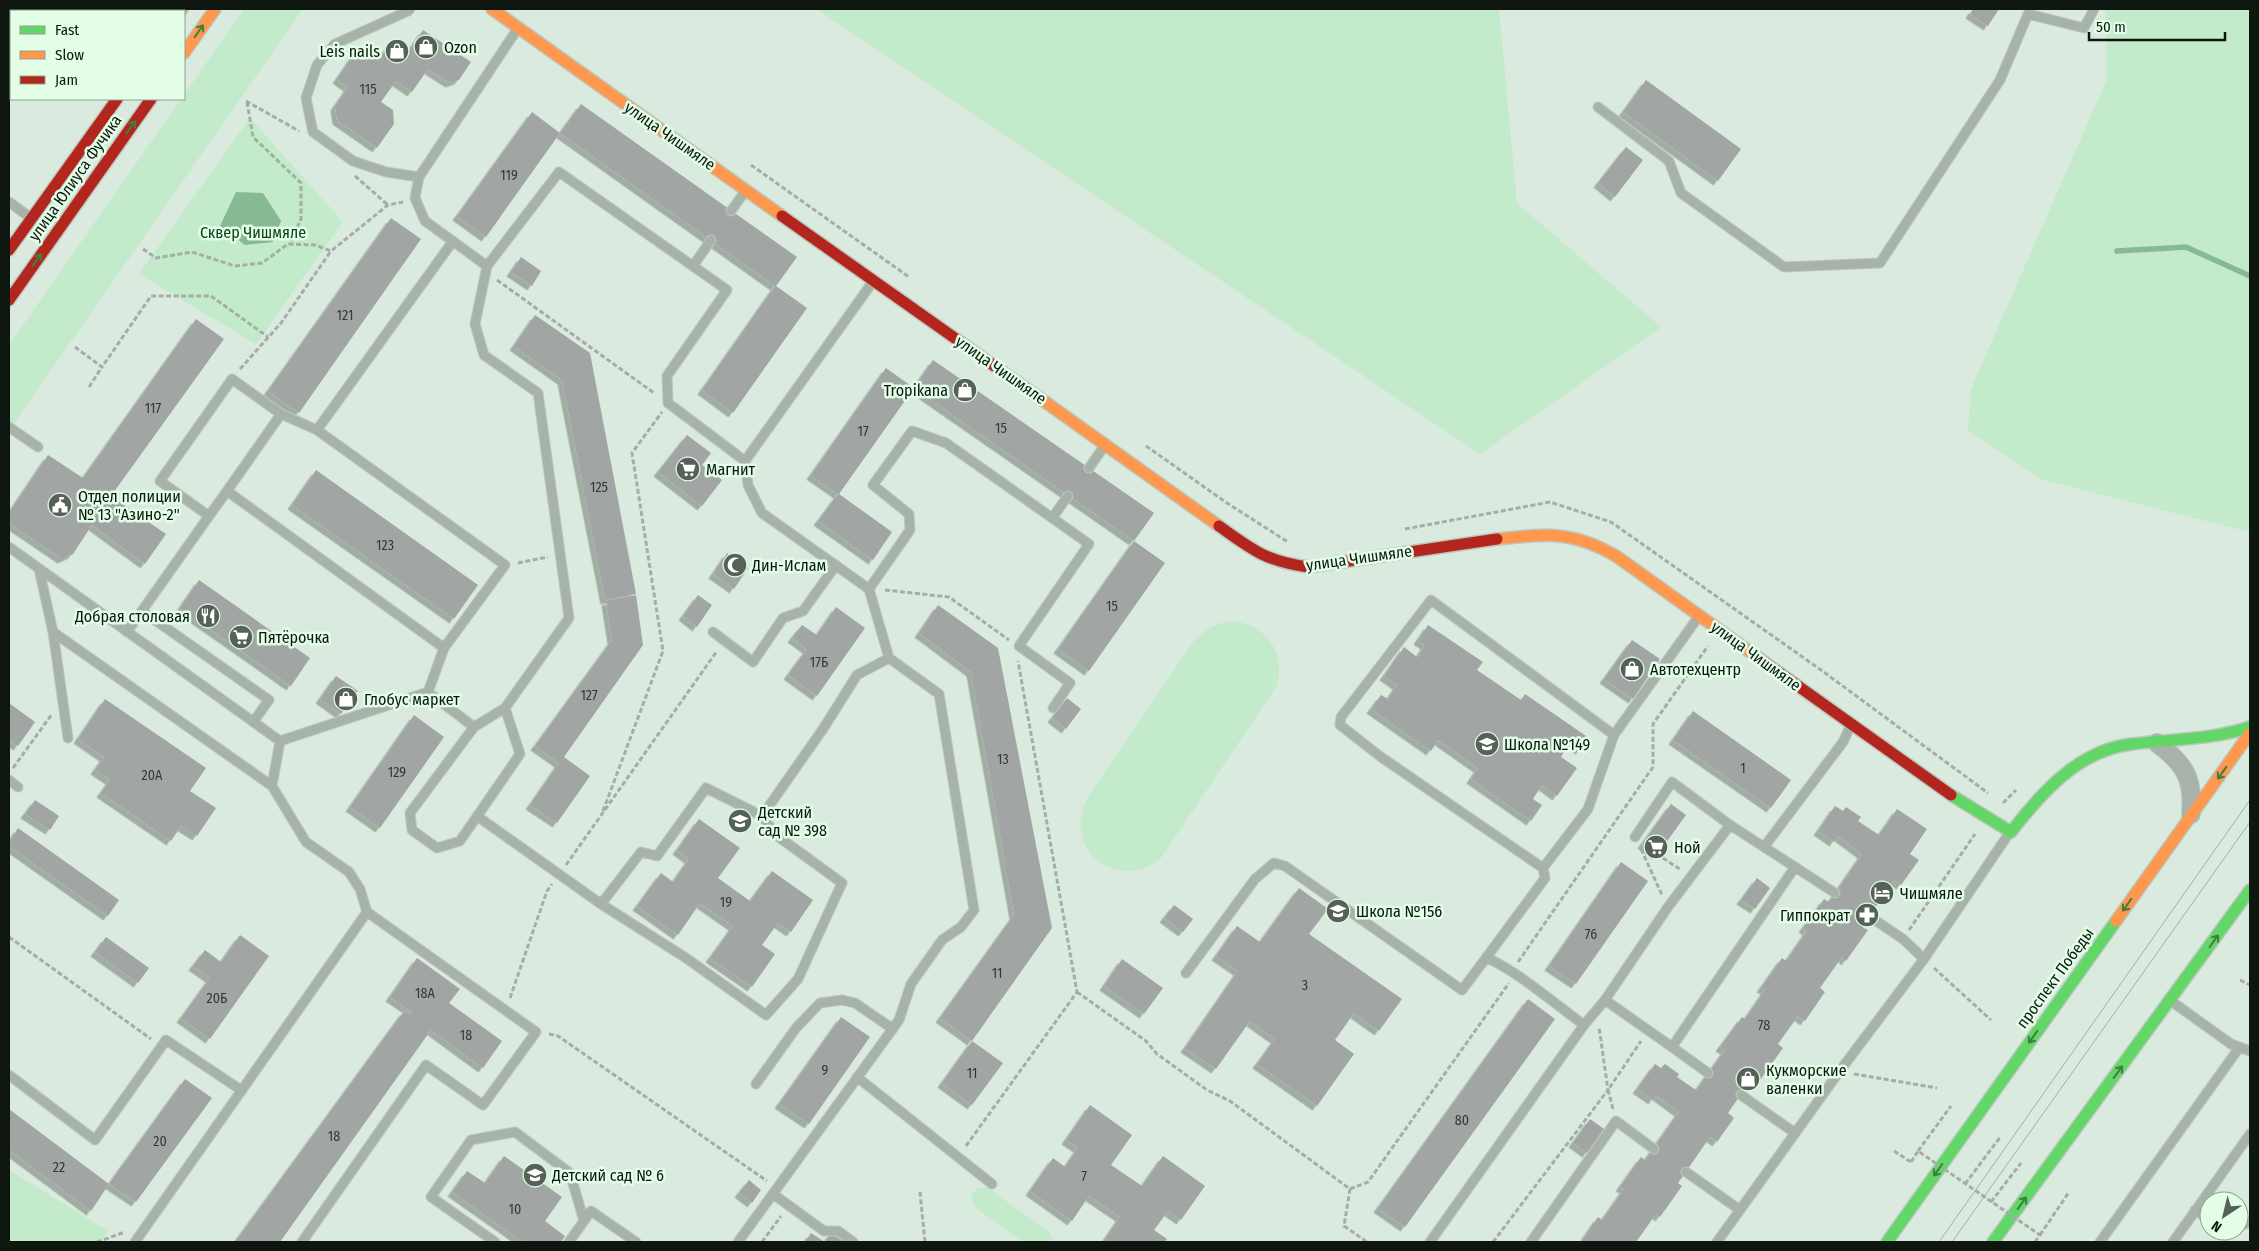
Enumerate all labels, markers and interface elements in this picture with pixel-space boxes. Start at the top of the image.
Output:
legend [10,10,185,100]
scale bar [2089,10,2225,42]
text: 50 m [2096,18,2126,36]
text: Fast [55,21,79,39]
one-way arrow [194,24,204,38]
shop icon: Ozon [413,34,439,60]
shop icon: Leis nails [384,38,410,64]
place label: Ozon [444,38,477,57]
place label: Leis nails [319,42,380,61]
text: Slow [55,46,84,64]
text: Jam [55,71,78,89]
house number: 115 [359,81,377,98]
street label: улица Чишмяле [621,98,719,174]
street label: улица Юлиуса Фучика [24,111,126,245]
one-way arrow [126,121,136,135]
house number: 119 [500,167,518,184]
park label: Сквер Чишмяле [200,223,306,242]
one-way arrow [32,253,42,267]
house number: 121 [337,307,353,324]
street label: улица Чишмяле [952,332,1050,408]
shop icon: Tropikana [952,377,978,403]
place label: Tropikana [884,381,948,400]
house number: 117 [145,400,162,417]
house number: 15 [995,420,1007,437]
house number: 17 [857,423,869,440]
supermarket icon: Магнит [675,456,701,482]
place label: Магнит [706,460,756,479]
house number: 125 [590,479,608,496]
place label: Отдел полиции № 13 "Азино-2" [78,487,181,524]
public building icon: Отдел полиции № 13 "Азино-2" [47,492,73,518]
house number: 123 [376,537,394,554]
street label: улица Чишмяле [1305,541,1413,575]
mosque icon: Дин-Ислам [722,552,748,578]
place label: Дин-Ислам [751,556,826,575]
house number: 15 [1106,598,1118,615]
restaurant icon: Добрая столовая [195,603,221,629]
place label: Добрая столовая [74,607,190,626]
street label: улица Чишмяле [1707,617,1805,695]
supermarket icon: Пятёрочка [228,624,254,650]
place label: Пятёрочка [258,628,330,647]
house number: 17Б [810,654,828,671]
shop icon: Автотехцентр [1619,656,1645,682]
place label: Автотехцентр [1650,660,1741,679]
shop icon: Глобус маркет [333,686,359,712]
house number: 127 [580,687,598,704]
place label: Глобус маркет [364,690,460,709]
school or university icon: Школа №149 [1474,731,1500,757]
place label: Школа №149 [1504,735,1590,754]
house number: 13 [997,751,1009,768]
house number: 1 [1740,760,1746,777]
house number: 129 [388,764,406,781]
one-way arrow [2217,766,2227,780]
house number: 20А [142,767,163,784]
place label: Детский сад № 398 [757,803,827,840]
school or university icon: Детский сад № 398 [727,808,753,834]
supermarket icon: Ной [1643,834,1669,860]
place label: Ной [1674,838,1701,857]
hotel icon: Чишмяле [1869,880,1895,906]
place label: Чишмяле [1900,884,1963,903]
house number: 19 [720,894,732,911]
school or university icon: Школа №156 [1325,898,1351,924]
one-way arrow [2122,898,2133,911]
place label: Школа №156 [1356,902,1442,921]
pharmacy icon: Гиппократ [1854,902,1880,928]
place label: Гиппократ [1780,906,1851,925]
street label: проспект Победы [2012,924,2098,1032]
house number: 76 [1585,926,1597,943]
one-way arrow [2209,934,2219,948]
house number: 11 [992,965,1002,982]
house number: 3 [1302,977,1308,994]
house number: 18А [415,985,436,1002]
house number: 20Б [207,990,227,1007]
house number: 78 [1758,1017,1770,1034]
house number: 18 [460,1027,472,1044]
one-way arrow [2028,1030,2038,1044]
place label: Кукморские валенки [1766,1061,1847,1098]
house number: 9 [822,1062,829,1079]
house number: 11 [967,1065,977,1082]
shop icon: Кукморские валенки [1735,1066,1761,1092]
one-way arrow [2113,1066,2124,1079]
house number: 80 [1455,1112,1469,1129]
house number: 18 [328,1128,340,1145]
house number: 20 [153,1133,167,1150]
house number: 22 [53,1159,65,1176]
school or university icon: Детский сад № 6 [522,1162,548,1188]
one-way arrow [1933,1162,1944,1176]
place label: Детский сад № 6 [551,1166,664,1185]
house number: 7 [1081,1168,1087,1185]
north arrow [2199,1191,2249,1241]
one-way arrow [2017,1196,2027,1210]
house number: 10 [509,1201,521,1218]
text: N [2209,1217,2225,1236]

